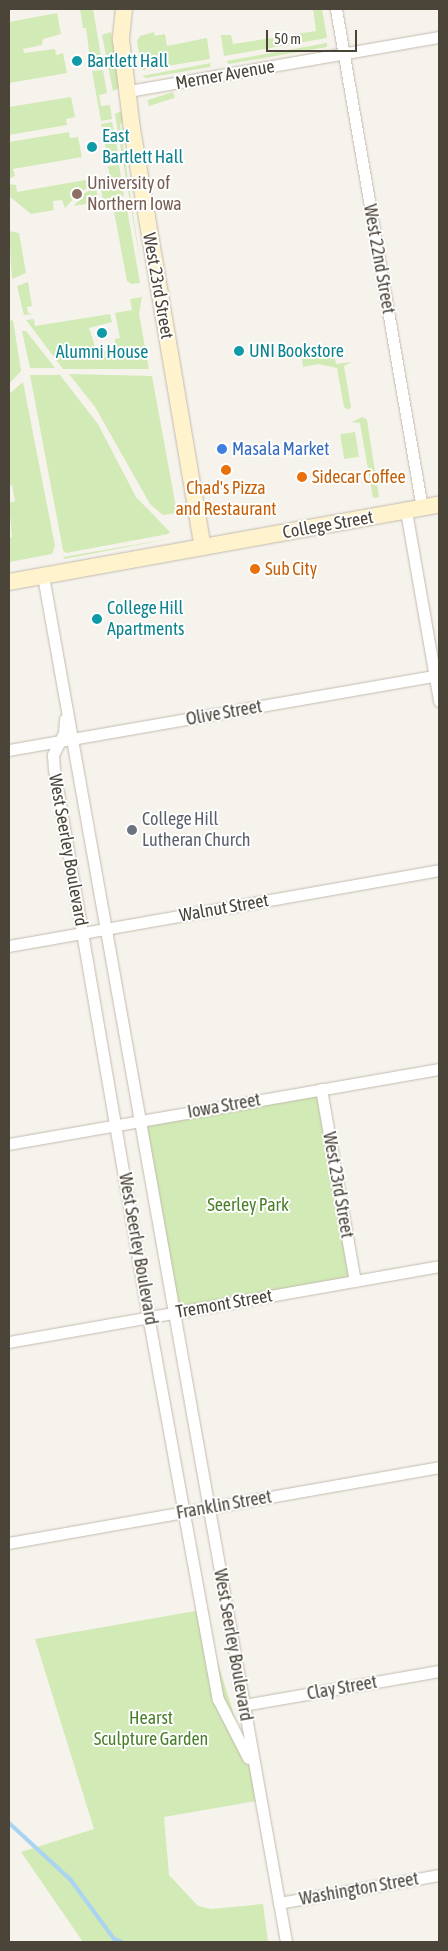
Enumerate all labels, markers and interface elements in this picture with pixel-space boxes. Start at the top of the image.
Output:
scale bar [268,20,359,52]
text: 50 m [274,30,301,47]
place label: Bartlett Hall [87,50,168,72]
marker: Bartlett Hall [71,55,83,67]
street label: Merner Avenue [174,56,276,94]
place label: East Bartlett Hall [102,126,183,168]
marker: East Bartlett Hall [86,141,98,153]
place label: University of Northern Iowa [87,173,182,215]
marker: University of Northern Iowa [71,188,83,200]
street label: West 22nd Street [359,203,399,315]
street label: West 23rd Street [138,231,178,341]
marker: Alumni House [96,327,108,339]
place label: UNI Bookstore [249,340,344,362]
place label: Alumni House [56,341,148,363]
marker: UNI Bookstore [233,345,245,357]
place label: Masala Market [232,438,329,460]
marker: Masala Market [216,443,228,455]
marker: Chad's Pizza and Restaurant [220,464,232,476]
place label: Sidecar Coffee [312,466,406,488]
marker: Sidecar Coffee [296,471,308,483]
place label: Chad's Pizza and Restaurant [175,478,277,520]
street label: College Street [281,506,375,544]
place label: Sub City [265,558,317,580]
marker: Sub City [249,563,261,575]
place label: College Hill Apartments [107,598,184,640]
marker: College Hill Apartments [91,613,103,625]
street label: Olive Street [184,696,264,730]
street label: West Seerley Boulevard [44,772,92,928]
place label: College Hill Lutheran Church [142,809,250,852]
marker: College Hill Lutheran Church [126,824,138,836]
street label: Walnut Street [178,890,270,926]
street label: Iowa Street [186,1089,262,1123]
street label: West 23rd Street [318,1130,358,1240]
street label: West Seerley Boulevard [114,1171,162,1327]
park label: Seerley Park [207,1194,289,1216]
street label: Tremont Street [174,1285,274,1323]
street label: Franklin Street [175,1486,273,1524]
street label: West Seerley Boulevard [209,1567,257,1723]
street label: Clay Street [305,1671,379,1705]
park label: Hearst Sculpture Garden [94,1708,208,1750]
street label: Washington Street [298,1868,420,1910]

